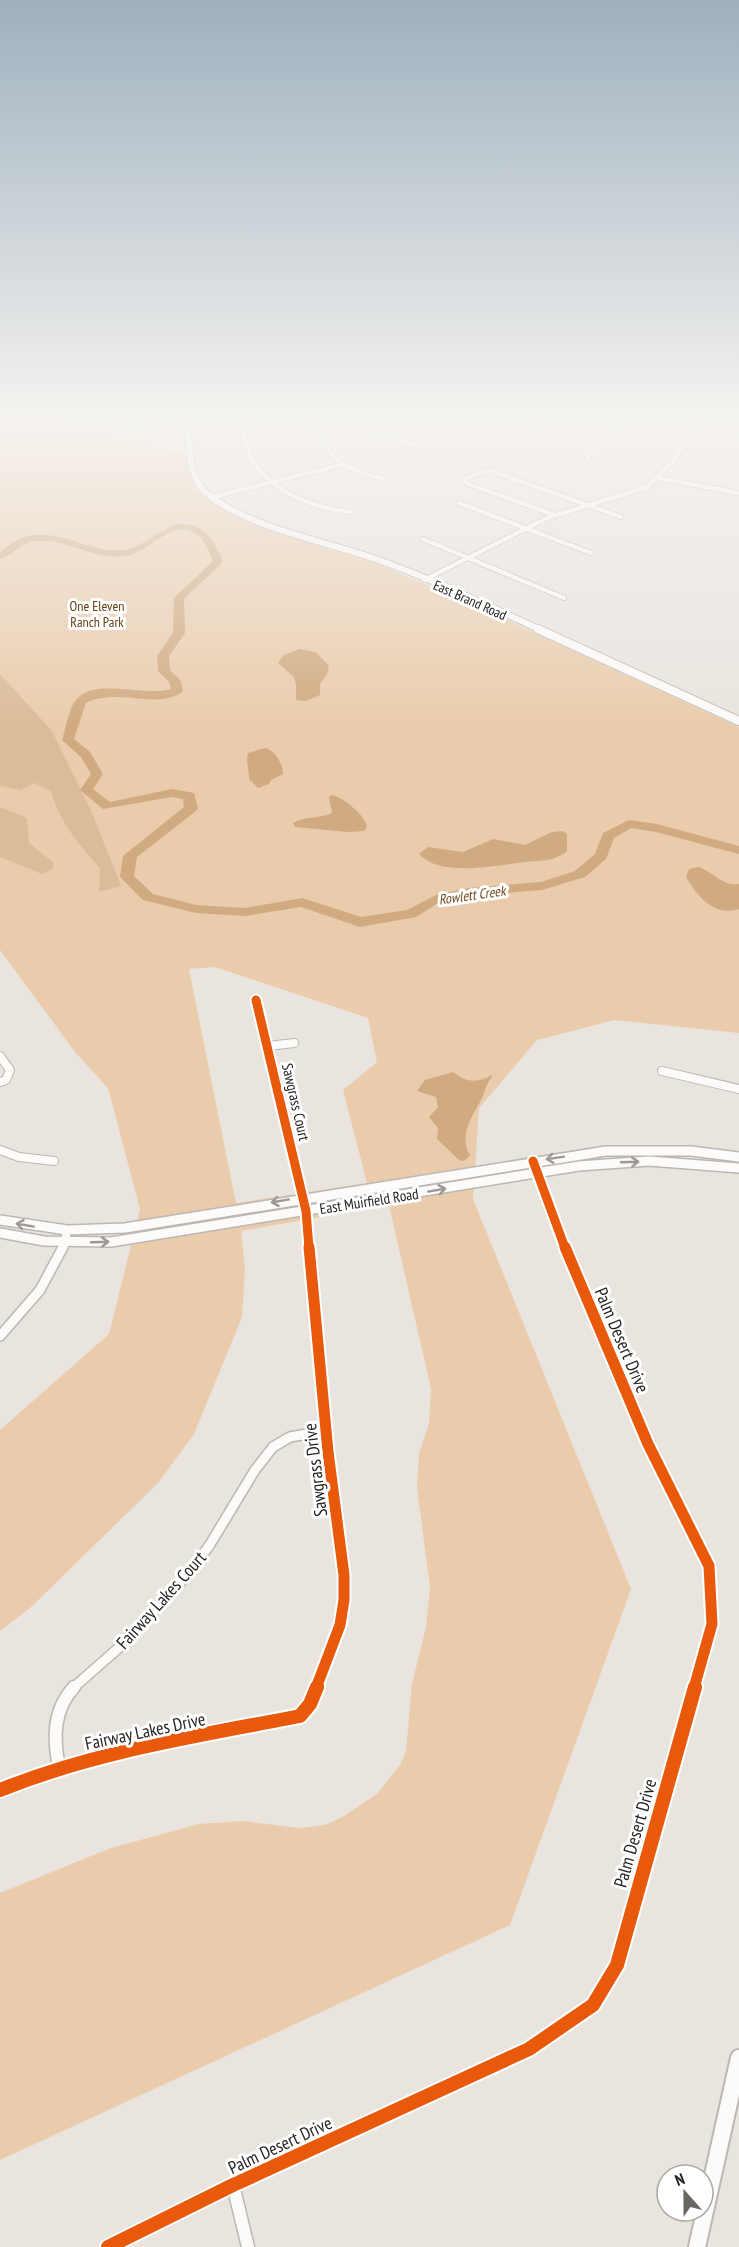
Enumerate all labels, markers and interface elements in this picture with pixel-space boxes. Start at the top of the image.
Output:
street label: East Brand Road [431,576,509,624]
park label: One Eleven Ranch Park [70,597,124,631]
water label: Rowlett Creek [438,881,508,909]
street label: Sawgrass Court [278,1061,314,1143]
one-way arrow [546,1152,566,1163]
one-way arrow [620,1156,640,1167]
street label: East Muirfield Road [318,1184,420,1218]
one-way arrow [427,1184,447,1195]
one-way arrow [271,1196,290,1207]
one-way arrow [15,1219,35,1230]
one-way arrow [89,1236,109,1248]
street label: Palm Desert Drive [590,1284,654,1396]
street label: Sawgrass Drive [298,1422,332,1518]
street label: Fairway Lakes Court [111,1546,211,1654]
street label: Fairway Lakes Drive [83,1707,207,1755]
street label: Palm Desert Drive [609,1776,661,1890]
street label: Palm Desert Drive [224,2111,336,2179]
north arrow [655,2163,715,2223]
text: N [672,2168,687,2190]

